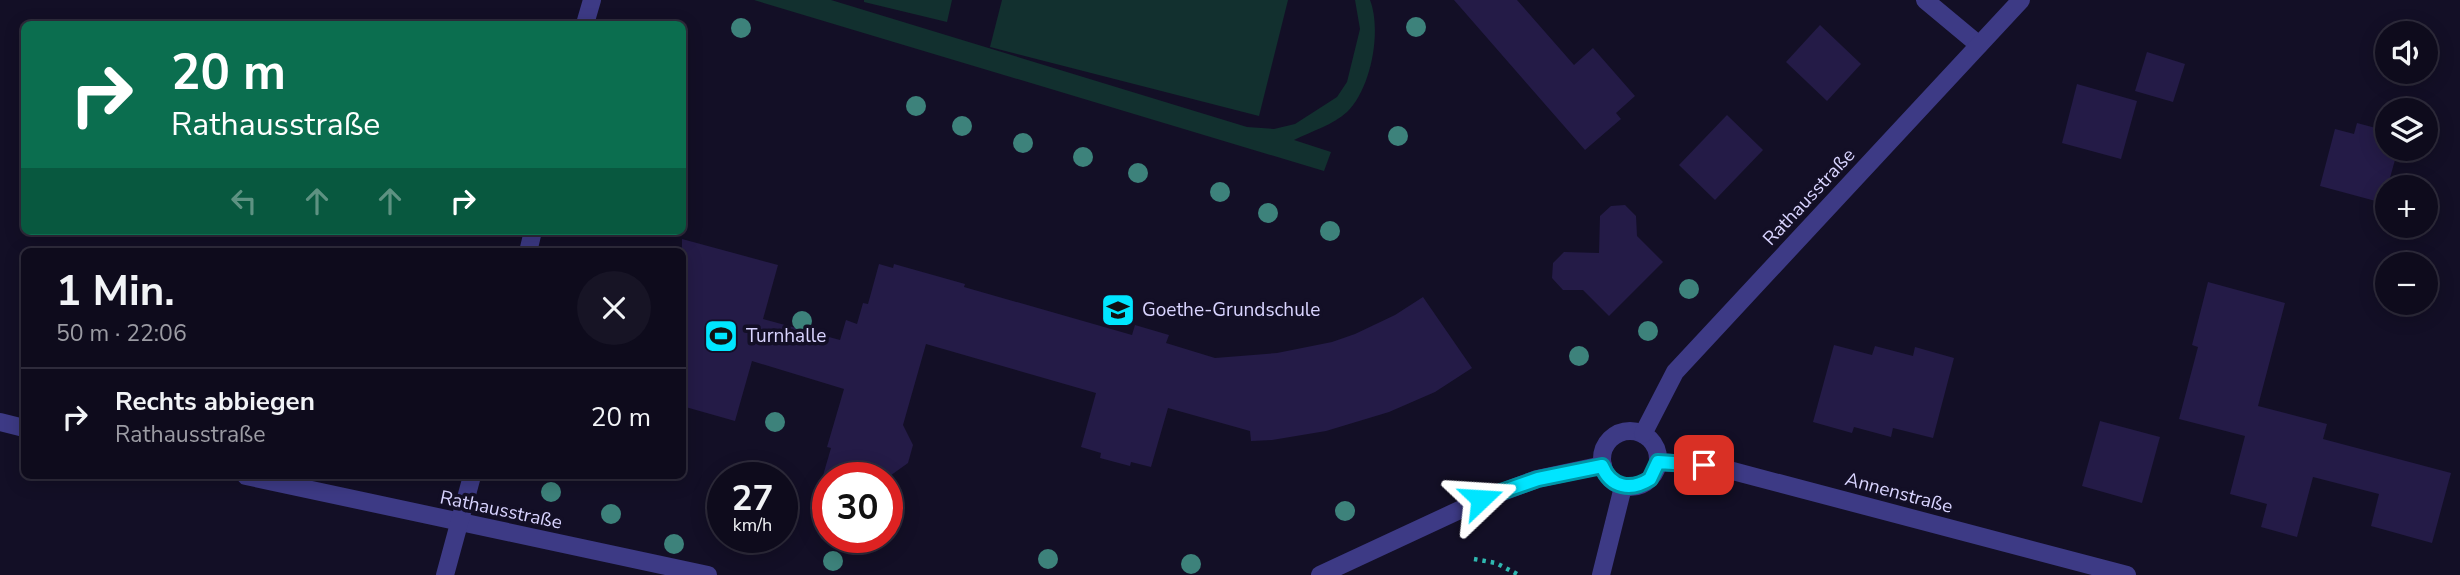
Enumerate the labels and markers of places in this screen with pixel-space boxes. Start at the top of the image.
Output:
school or university icon: Goethe-Grundschule [1099,291,1137,329]
place label: Goethe-Grundschule [1142,297,1320,323]
sports icon: Turnhalle [702,317,740,355]
place label: Turnhalle [746,323,826,349]
pin [1674,435,1734,495]

